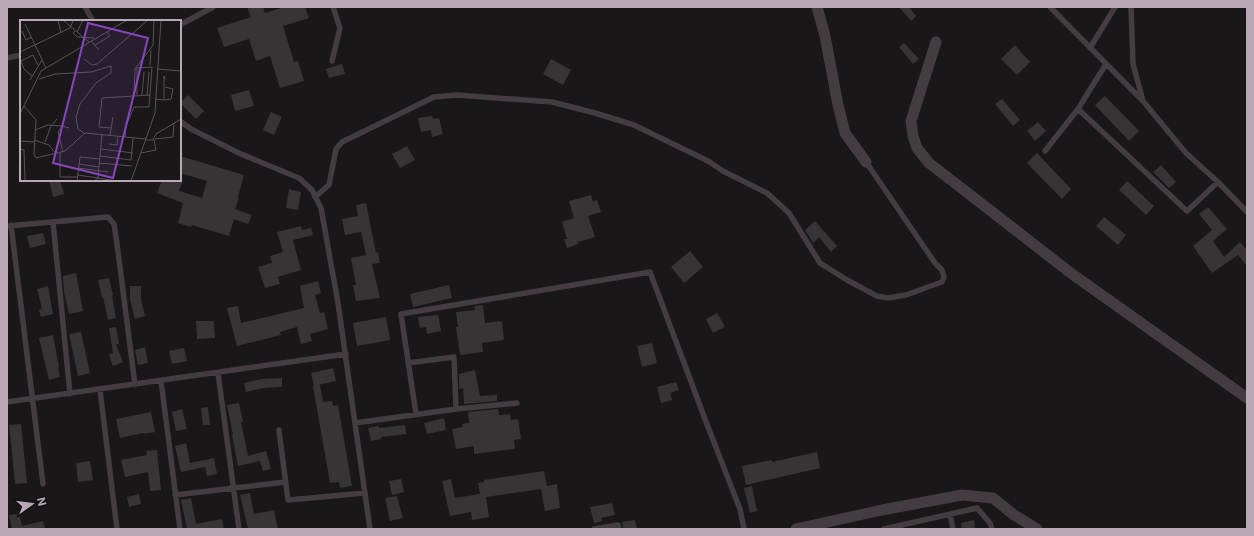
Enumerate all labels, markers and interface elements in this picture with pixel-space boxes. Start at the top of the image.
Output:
inset map [20,20,181,181]
north arrow [12,484,52,524]
text: N [34,496,50,507]

